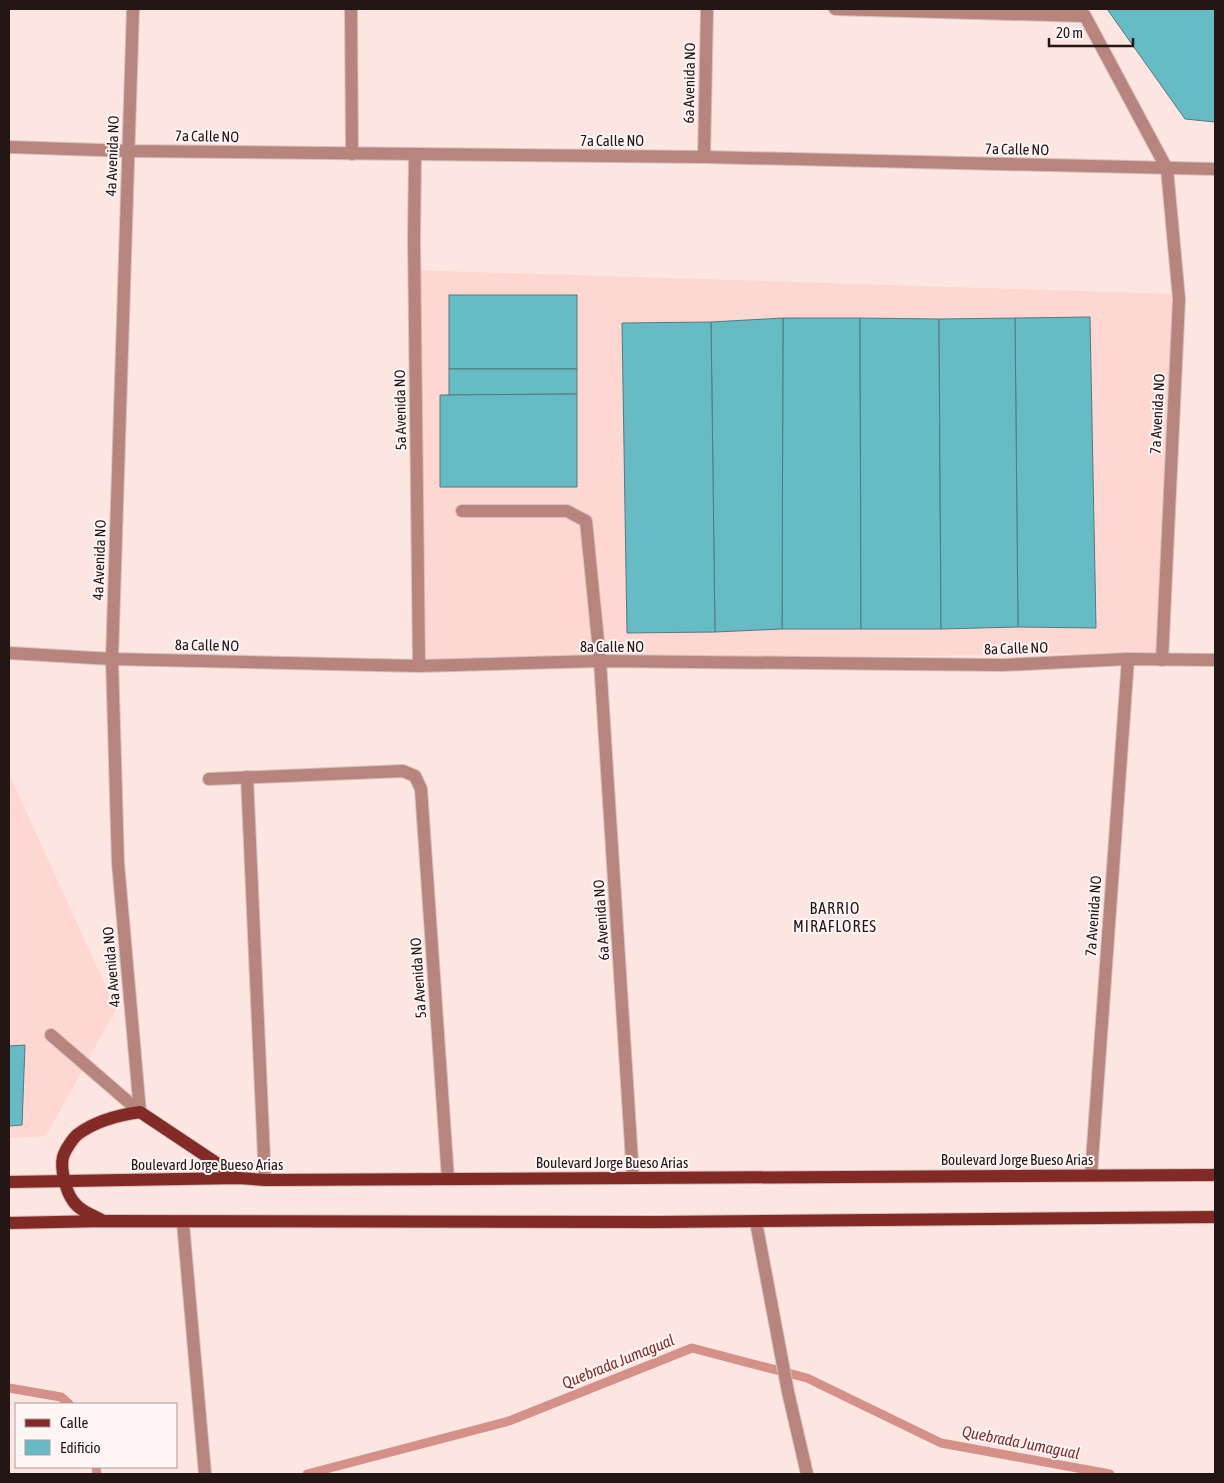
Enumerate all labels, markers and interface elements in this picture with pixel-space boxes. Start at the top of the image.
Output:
scale bar [1049,15,1133,47]
text: 20 m [1056,24,1083,41]
street label: 6a Avenida NO [680,42,698,124]
street label: 4a Avenida NO [102,115,122,197]
street label: 7a Calle NO [175,127,239,145]
street label: 7a Calle NO [580,132,644,149]
street label: 7a Calle NO [985,140,1049,158]
street label: 5a Avenida NO [391,369,409,451]
street label: 7a Avenida NO [1146,373,1168,455]
street label: 4a Avenida NO [89,519,109,601]
street label: 8a Calle NO [175,636,239,654]
street label: 8a Calle NO [580,638,644,655]
street label: 8a Calle NO [984,638,1049,658]
street label: 7a Avenida NO [1082,875,1104,957]
street label: 6a Avenida NO [590,879,612,961]
district label: BARRIO MIRAFLORES [793,899,877,935]
street label: 4a Avenida NO [99,926,123,1008]
street label: 5a Avenida NO [407,937,429,1019]
street label: Boulevard Jorge Bueso Arias [941,1151,1093,1168]
street label: Boulevard Jorge Bueso Arias [536,1154,688,1171]
street label: Boulevard Jorge Bueso Arias [131,1156,283,1173]
water label: Quebrada Jumagual [559,1330,677,1393]
legend [15,1403,178,1468]
text: Calle [60,1414,89,1431]
water label: Quebrada Jumagual [960,1422,1081,1463]
text: Edificio [60,1439,101,1456]

